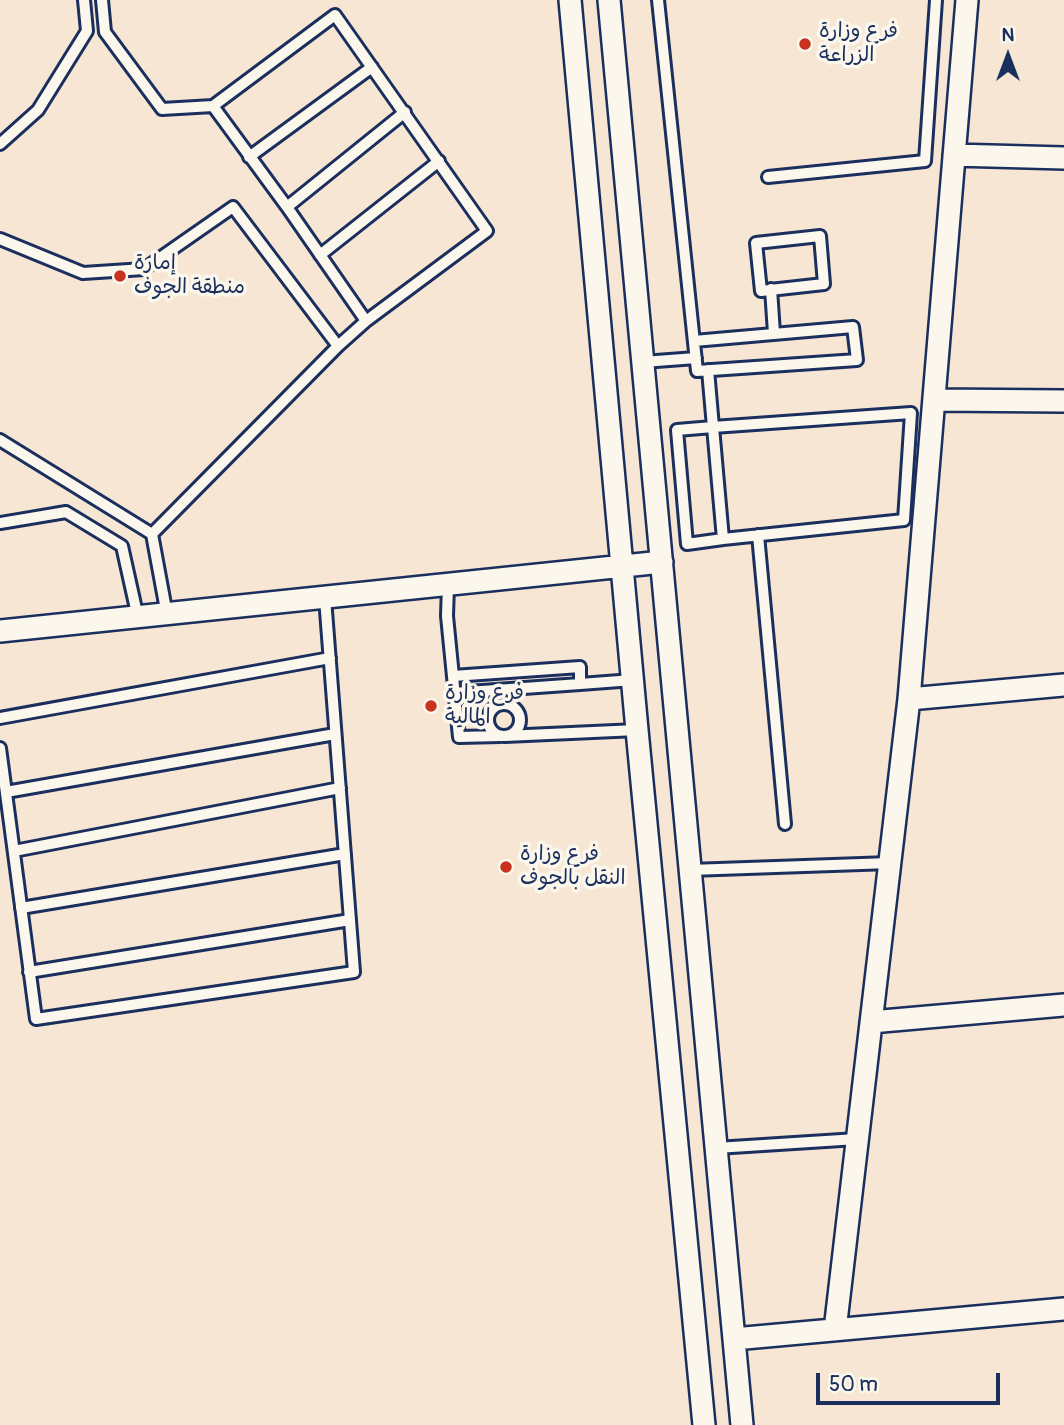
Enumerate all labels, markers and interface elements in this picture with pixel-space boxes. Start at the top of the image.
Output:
place label: فرع وزارة الزراعة [819,19,898,69]
north arrow [973,21,1043,91]
text: N [1002,23,1014,47]
marker: فرع وزارة الزراعة [797,36,813,52]
place label: إمارة منطقة الجوف [134,251,245,301]
marker: إمارة منطقة الجوف [112,268,128,284]
place label: فرع وزارة المالية [445,681,524,731]
marker: فرع وزارة المالية [423,698,439,714]
place label: فرع وزارة النقل بالجوف [520,842,626,892]
marker: فرع وزارة النقل بالجوف [498,859,514,875]
scale bar [819,1358,1003,1402]
text: 50 m [829,1371,878,1398]

